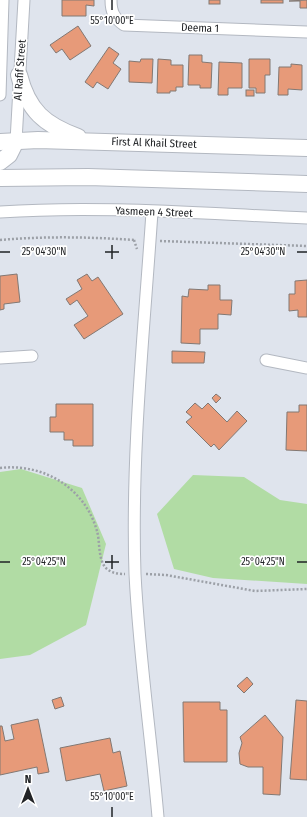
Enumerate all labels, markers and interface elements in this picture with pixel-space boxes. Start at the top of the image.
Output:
text: 55°10'00"E [90,15,134,27]
street label: Deema 1 [181,21,219,35]
street label: Al Rafif Street [11,39,29,101]
street label: First Al Khail Street [111,135,197,151]
street label: Yasmeen 4 Street [115,204,193,220]
text: 25°04'30"N [22,246,66,258]
text: 25°04'30"N [241,246,285,258]
text: 25°04'25"N [22,556,66,568]
text: 25°04'25"N [241,556,285,568]
north arrow [8,769,48,809]
text: N [25,773,31,786]
text: 55°10'00"E [90,791,134,803]

